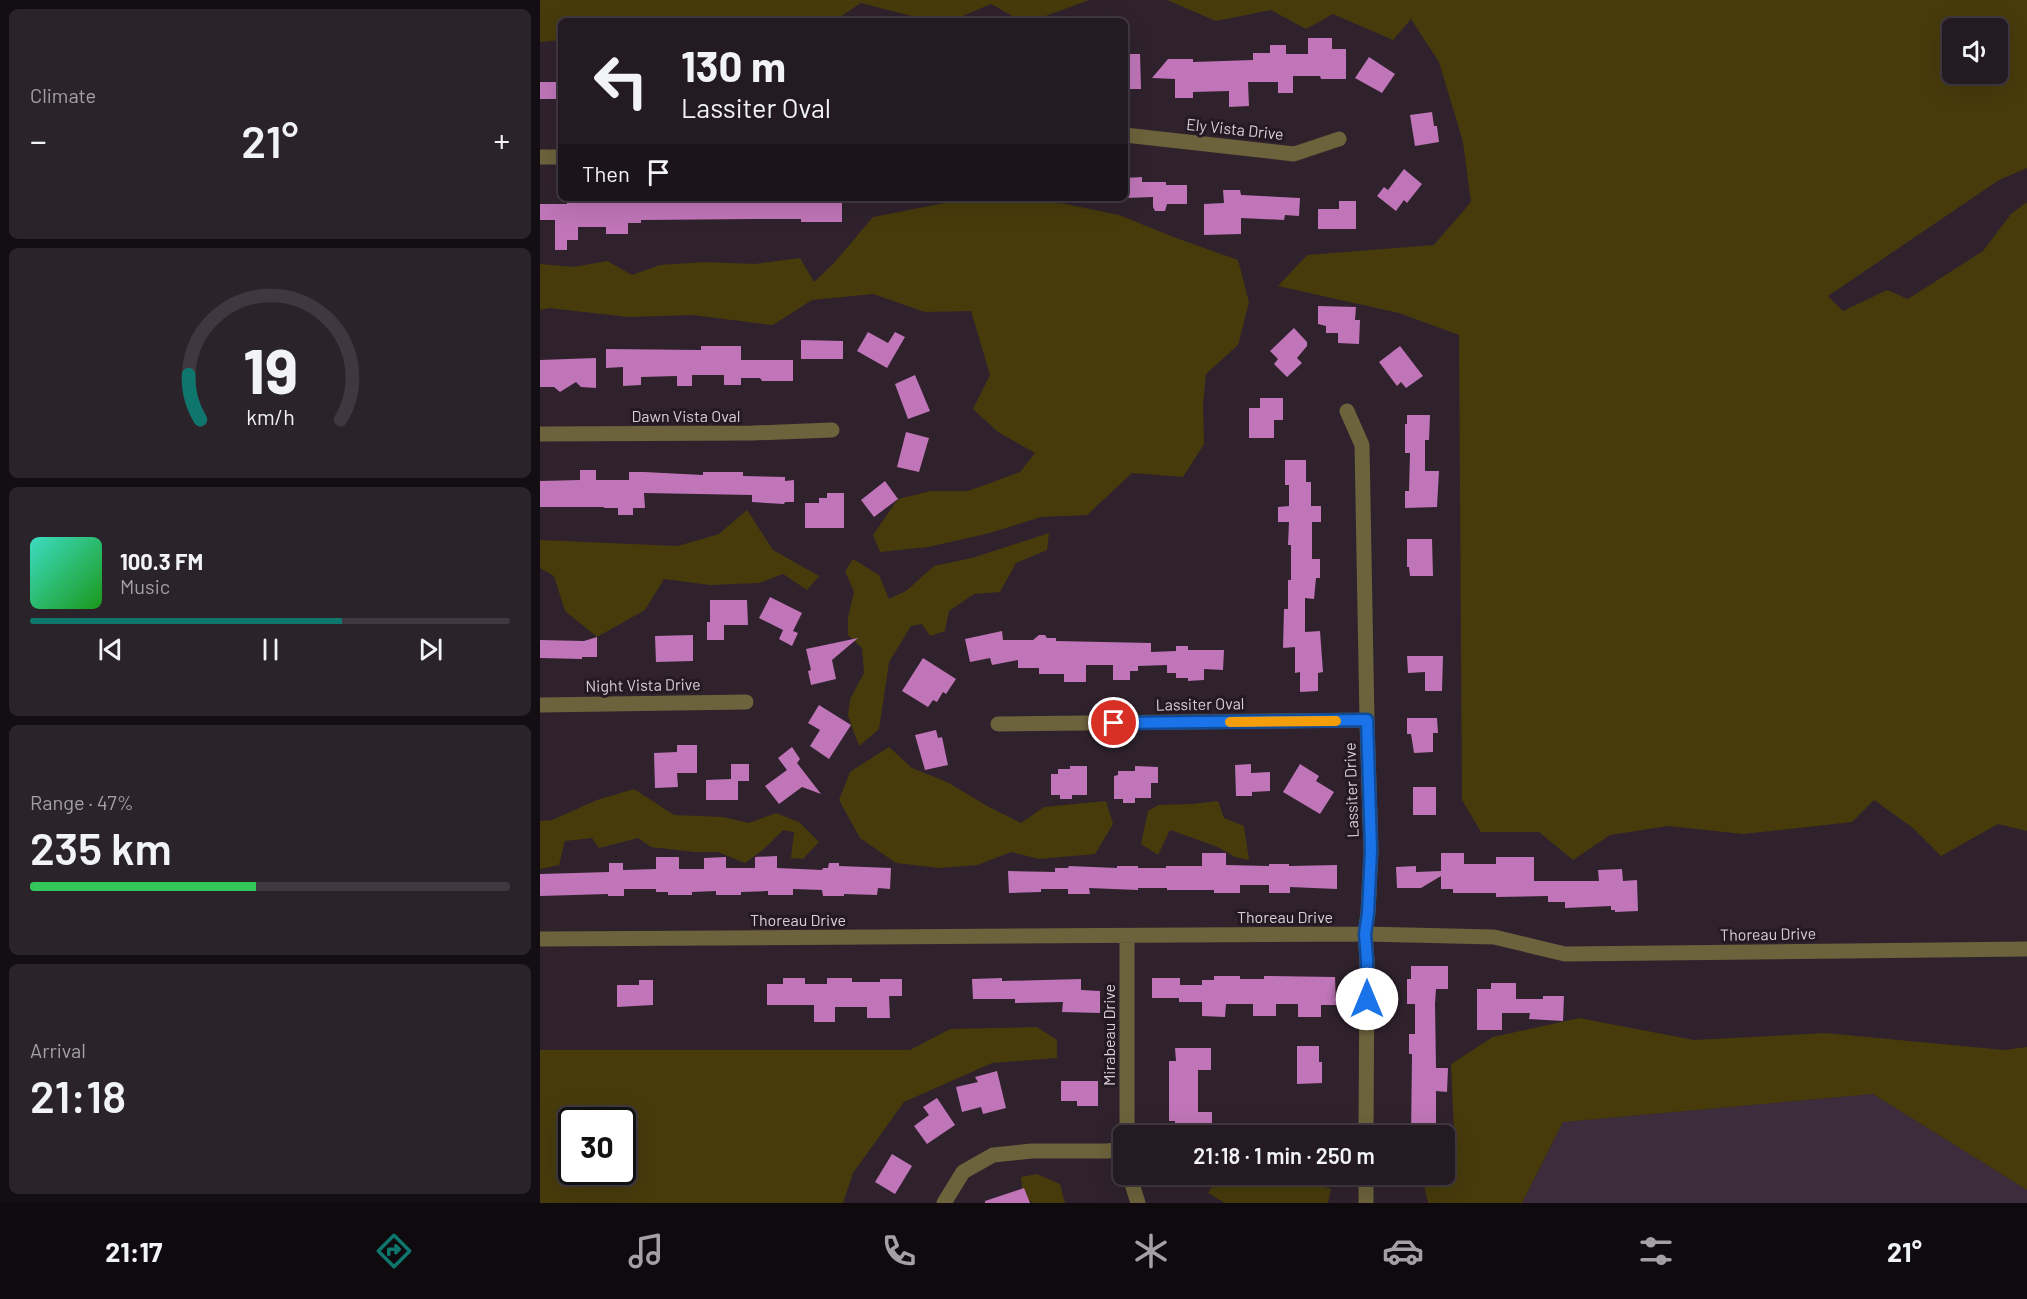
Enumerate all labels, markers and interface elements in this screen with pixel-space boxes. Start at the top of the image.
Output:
map controls [1942,18,2008,84]
button: sound [1942,18,2008,84]
text: 130 m [681,40,786,90]
icon: left [582,42,660,120]
text: Climate [30,83,96,107]
text: Lassiter Oval [681,91,831,123]
text: 21° [241,113,299,167]
street label: Ely Vista Drive [1185,114,1285,143]
text: − [30,120,47,160]
text: + [493,120,510,160]
icon: arrive [642,156,675,189]
text: Then [582,160,630,186]
text: 19 [242,332,298,406]
text: km/h [246,404,294,429]
street label: Dawn Vista Oval [632,406,740,425]
text: 100.3 FM [120,548,203,574]
text: Music [120,574,170,598]
icon: previous [94,633,127,666]
icon: pause [254,633,287,666]
icon: next [414,633,447,666]
street label: Night Vista Drive [585,674,701,695]
street label: Lassiter Oval [1155,693,1245,714]
pin [1088,697,1139,748]
icon: arrive [1097,706,1130,739]
street label: Lassiter Drive [1339,742,1362,838]
text: Range · 47% [30,790,134,814]
text: 235 km [30,820,172,874]
street label: Thoreau Drive [1237,907,1333,926]
street label: Thoreau Drive [750,910,846,929]
street label: Thoreau Drive [1720,923,1816,944]
position arrow [1335,967,1399,1031]
street label: Mirabeau Drive [1099,984,1118,1086]
text: Arrival [30,1038,86,1062]
text: 21:18 [30,1068,126,1122]
speed limit sign: 30 [558,1107,636,1185]
text: 21:18 · 1 min · 250 m [1193,1142,1375,1168]
icon: directions [373,1230,415,1272]
icon: music [625,1230,667,1272]
icon: phone [878,1230,920,1272]
icon: climate [1130,1230,1172,1272]
icon: car [1382,1230,1424,1272]
icon: filters [1635,1230,1677,1272]
text: 21:17 [105,1235,162,1267]
text: 21° [1887,1235,1922,1267]

